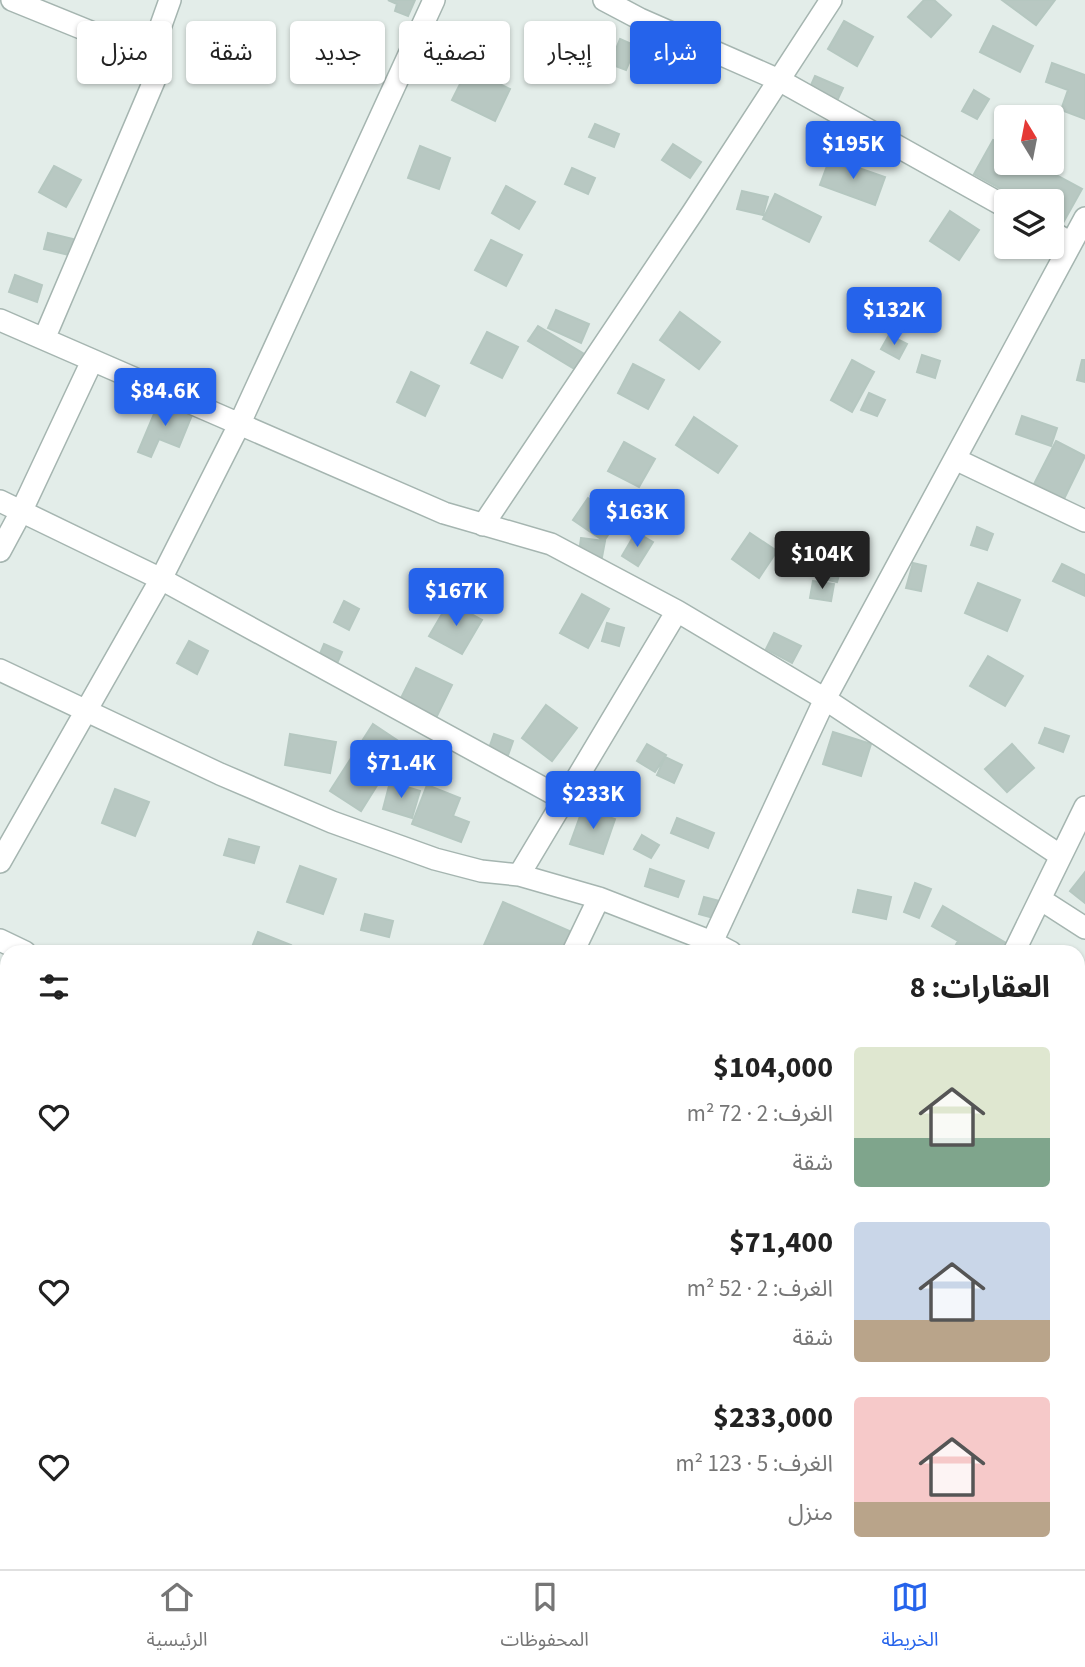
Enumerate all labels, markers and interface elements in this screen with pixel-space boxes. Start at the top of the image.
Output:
chip: منزل [77,21,172,84]
chip: شقة [186,21,276,84]
chip: جديد [290,21,385,84]
chip: تصفية [399,21,510,84]
chip: إيجار [524,21,616,84]
chip: شراء [630,21,721,84]
north arrow [994,105,1064,175]
map controls [994,105,1064,259]
pin: $195K [804,122,902,181]
text: $195K [822,127,884,160]
button: layers [994,189,1064,259]
pin: $132K [845,288,943,347]
text: $132K [863,293,925,326]
pin: $84.6K [108,368,222,428]
text: $84.6K [130,374,200,407]
pin: $163K [588,490,686,549]
text: $163K [606,495,668,528]
pin: $104K [773,532,871,591]
text: $104K [791,537,853,570]
pin: $167K [407,568,505,628]
text: $167K [425,574,487,607]
pin: $71.4K [344,740,458,800]
text: $71.4K [366,746,436,779]
pin: $233K [544,772,642,831]
text: $233K [562,777,624,810]
text: العقارات: 8 [910,966,1050,1009]
icon: filters [35,968,73,1006]
text: $104,000 [713,1046,833,1089]
icon: home [910,1075,994,1159]
text: الغرف: 2 · 72 m² [687,1097,833,1130]
icon: heart [35,1098,73,1136]
text: شقة [792,1146,833,1179]
text: $71,400 [729,1221,833,1264]
icon: home [910,1250,994,1334]
text: الغرف: 2 · 52 m² [687,1272,833,1305]
icon: heart [35,1273,73,1311]
text: شقة [792,1321,833,1354]
text: $233,000 [713,1396,833,1439]
icon: home [910,1425,994,1509]
text: الغرف: 5 · 123 m² [675,1447,833,1480]
icon: heart [35,1448,73,1486]
text: منزل [788,1496,833,1529]
tab: الرئيسية [146,1578,208,1660]
tab: المحفوظات [501,1578,589,1660]
tab: الخريطة [882,1578,939,1660]

